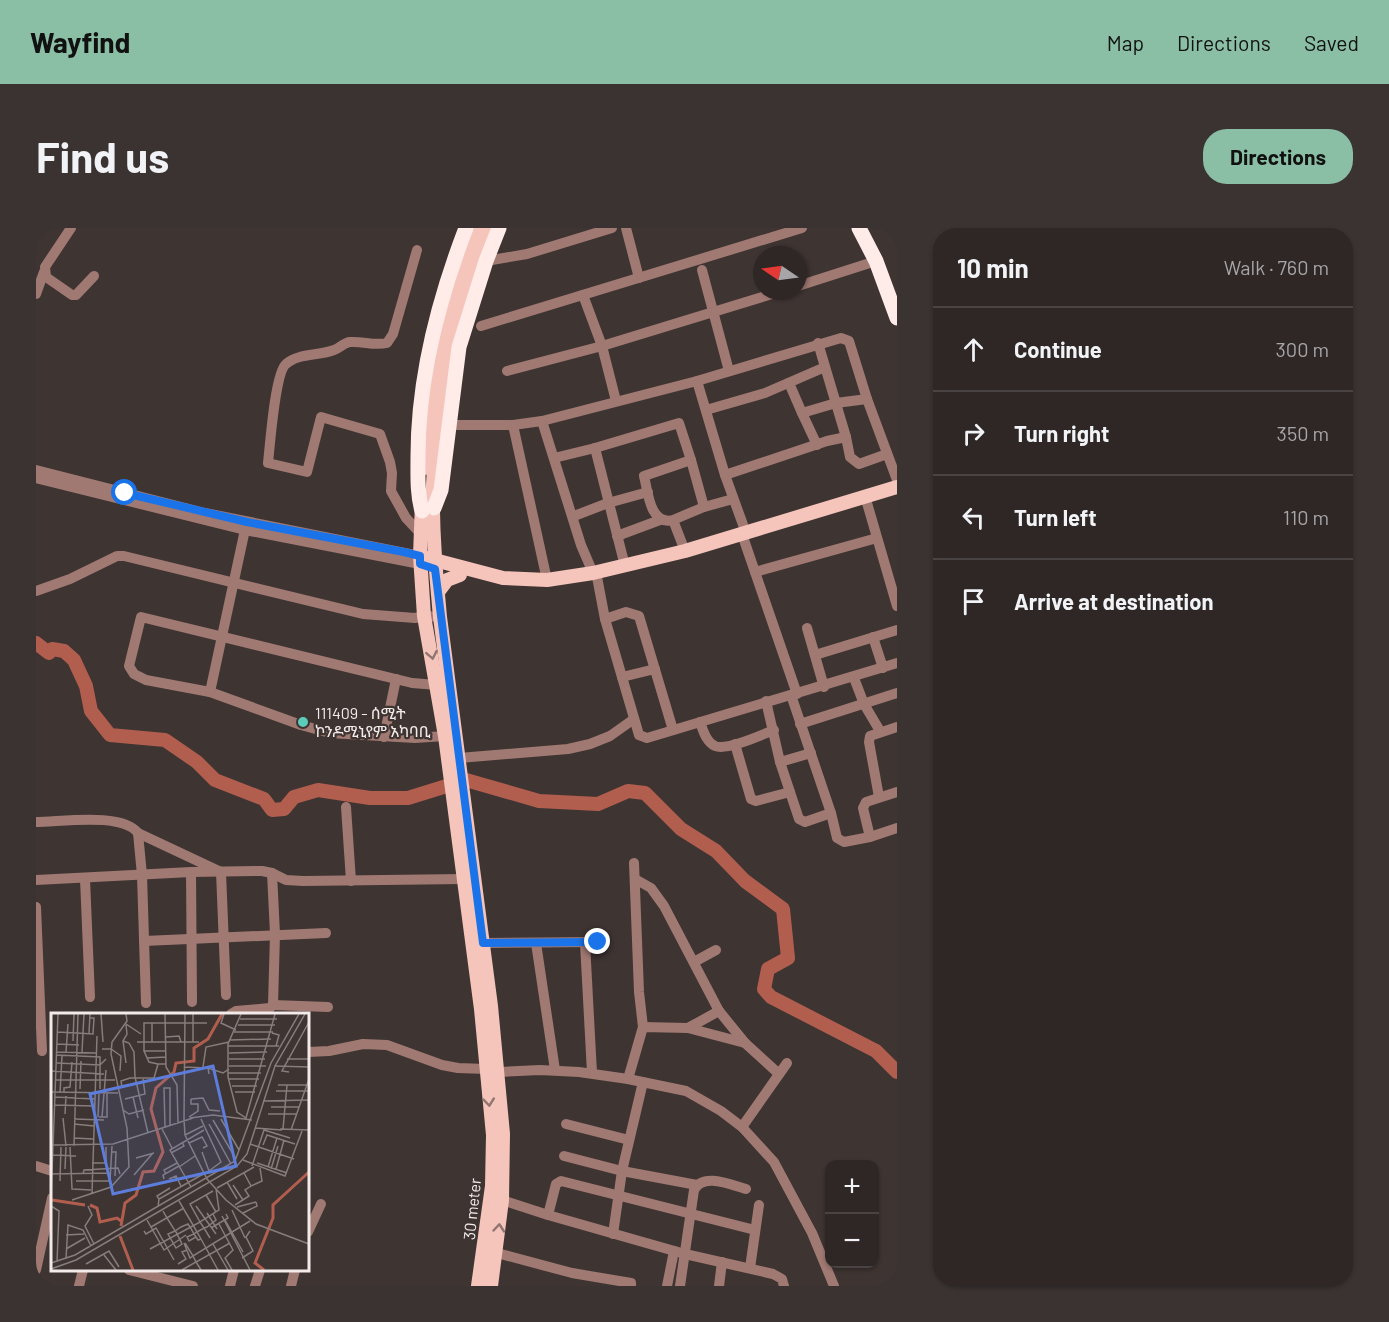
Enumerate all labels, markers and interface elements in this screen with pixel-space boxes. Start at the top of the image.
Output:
text: Wayfind [30,25,130,59]
text: Map [1107,30,1144,55]
text: Directions [1177,30,1271,55]
text: Saved [1304,30,1359,55]
button: Directions [1203,129,1353,184]
text: Find us [36,131,169,181]
north arrow [753,246,807,300]
text: 10 min [957,252,1029,283]
text: Walk · 760 m [1224,255,1329,279]
icon: ahead [957,333,990,366]
text: Continue [1014,336,1102,362]
text: 300 m [1276,337,1329,361]
icon: right [957,417,990,450]
text: Turn right [1014,420,1109,446]
text: 350 m [1277,421,1329,445]
route start [111,479,137,505]
icon: left [957,501,990,534]
text: Turn left [1014,504,1097,530]
text: 110 m [1283,505,1329,529]
icon: arrive [957,585,990,618]
text: Arrive at destination [1014,588,1213,614]
one-way arrow [425,650,438,660]
place label: 111409 - ሰሚት ኮንዶሚኒየም አካባቢ [315,703,431,740]
marker: 111409 - ሰሚት ኮንዶሚኒየም አካባቢ [296,715,310,729]
route end [584,928,610,954]
inset map [51,1013,309,1271]
one-way arrow [482,1098,495,1107]
map controls [825,1160,879,1268]
button: + [825,1160,879,1214]
street label: 30 meter [459,1177,484,1241]
button: − [825,1214,879,1268]
one-way arrow [492,1224,505,1233]

